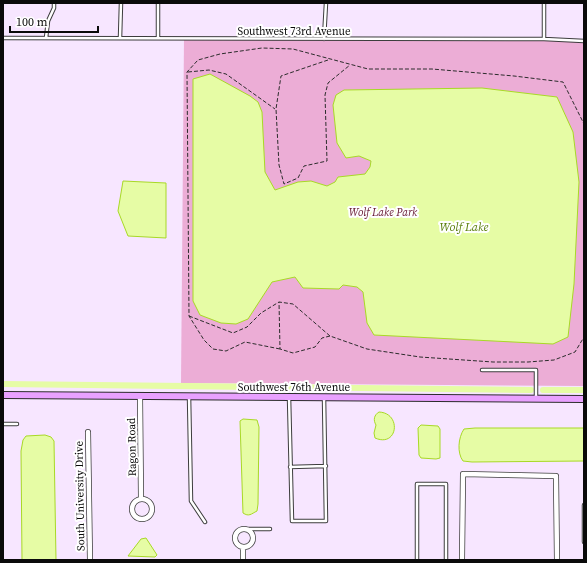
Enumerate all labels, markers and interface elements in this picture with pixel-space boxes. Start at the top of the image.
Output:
scale bar [10,8,98,34]
text: 100 m [16,14,48,30]
street label: Southwest 73rd Avenue [238,24,351,39]
park label: Wolf Lake Park [349,205,418,220]
water label: Wolf Lake [440,219,489,235]
street label: Southwest 76th Avenue [238,380,351,395]
street label: Ragon Road [124,417,140,476]
street label: South University Drive [72,440,88,551]

